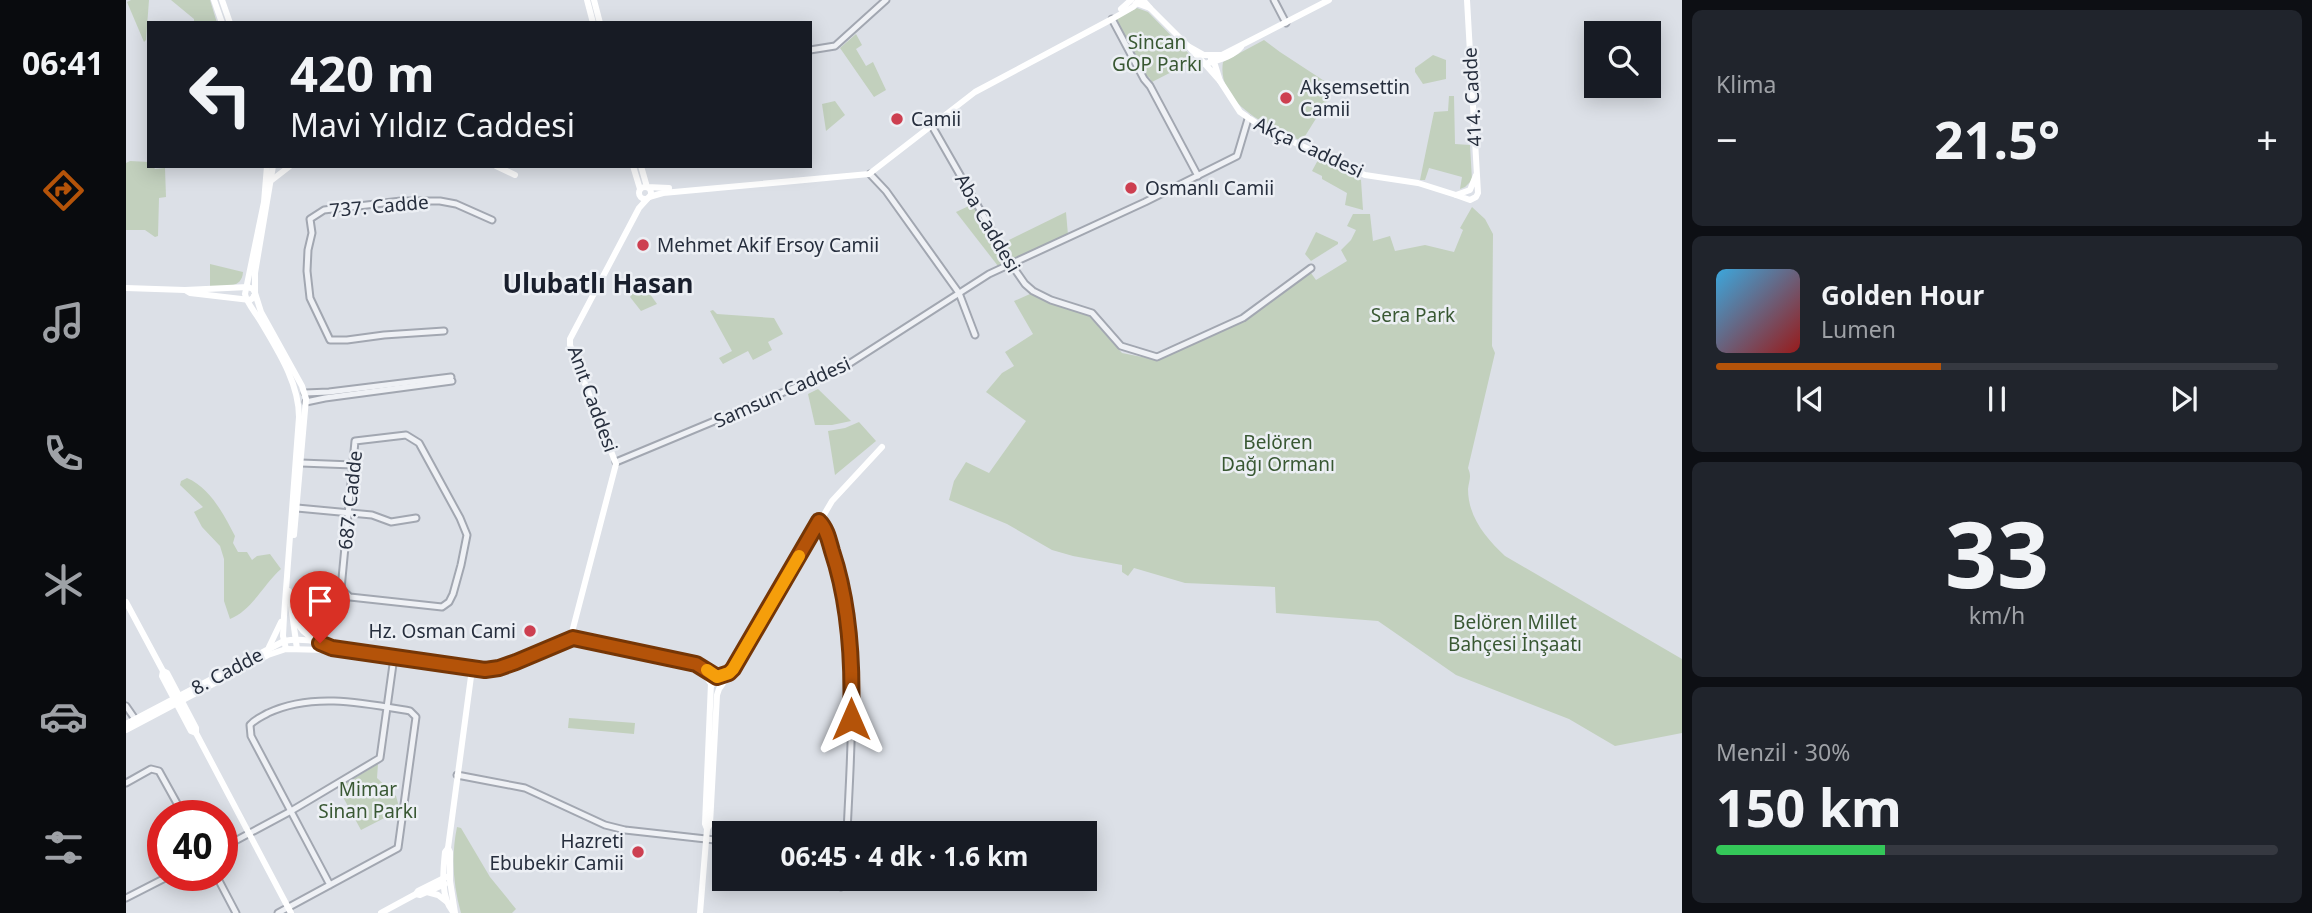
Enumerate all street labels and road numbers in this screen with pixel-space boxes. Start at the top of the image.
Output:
street label: 414. Cadde [1456,47,1488,147]
street label: Akça Caddesi [1250,110,1368,184]
street label: Aba Caddesi [949,169,1027,277]
street label: 737. Cadde [328,189,430,223]
street label: Anıt Caddesi [562,342,624,456]
street label: Samsun Caddesi [710,350,854,434]
street label: 687. Cadde [332,449,368,551]
street label: 8. Cadde [187,641,267,701]

